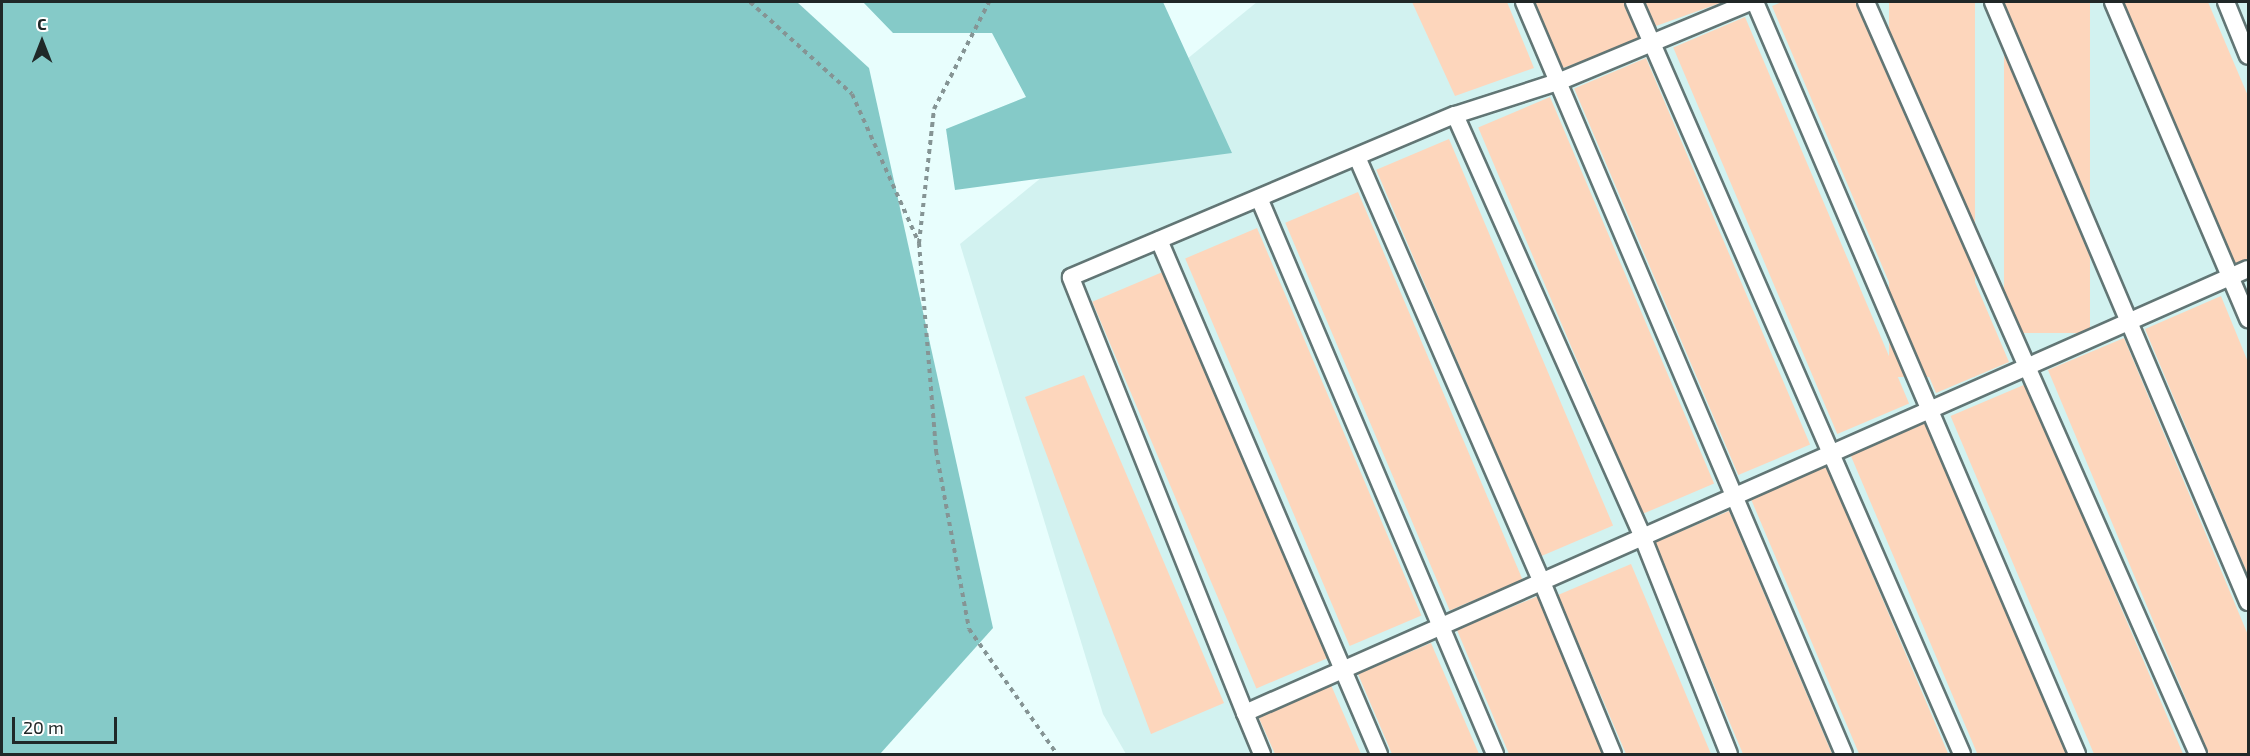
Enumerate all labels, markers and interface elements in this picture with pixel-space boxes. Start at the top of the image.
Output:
north arrow [12,12,72,72]
text: С [37,14,47,33]
scale bar [15,705,120,743]
text: 20 m [23,716,64,738]

